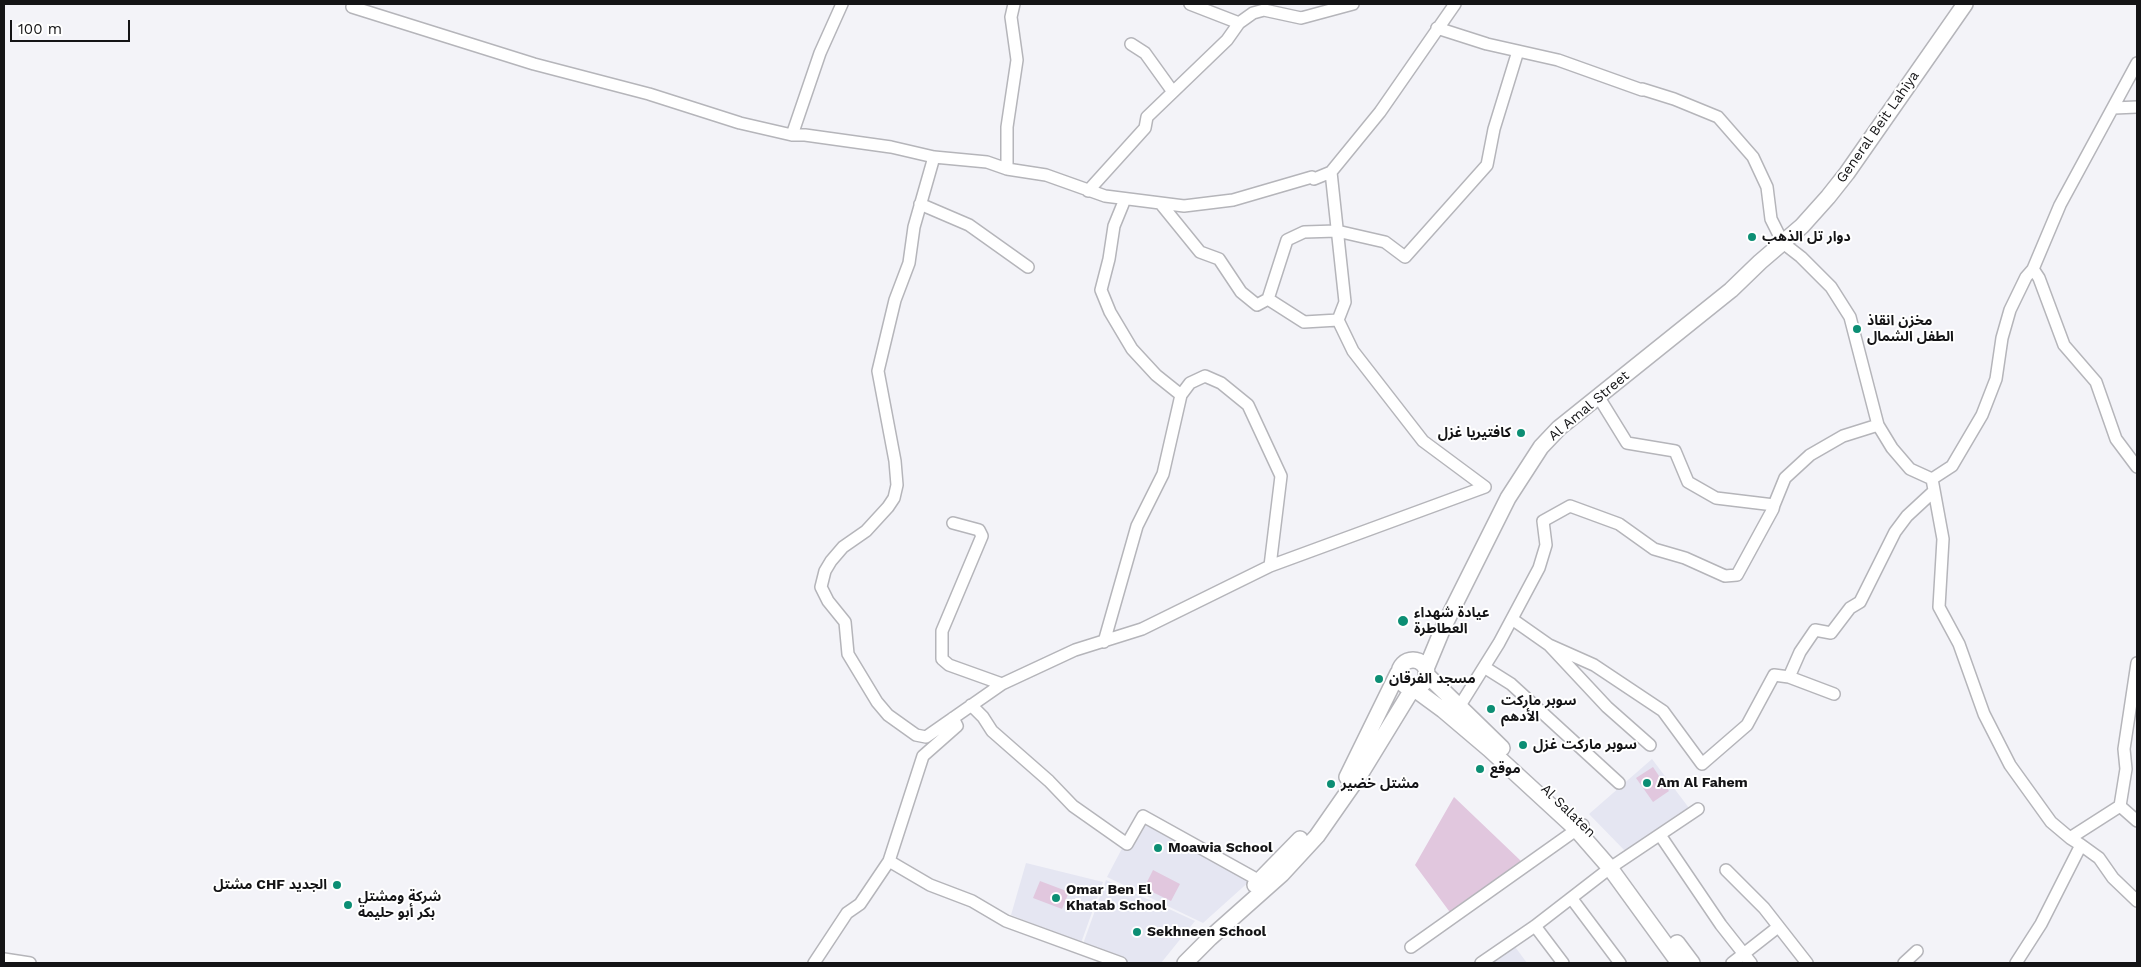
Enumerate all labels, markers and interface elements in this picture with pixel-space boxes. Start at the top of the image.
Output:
scale bar [12,10,132,42]
text: 100 m [18,20,62,38]
street label: General Beit Lahiya [1833,68,1923,186]
place label: دوار تل الذهب [1762,229,1851,245]
marker: دوار تل الذهب [1746,231,1758,243]
place label: مخزن انقاذ الطفل الشمال [1867,313,1954,346]
marker: مخزن انقاذ الطفل الشمال [1851,323,1863,335]
street label: Al Amal Street [1545,367,1633,445]
place label: كافتيريا غزل [1438,425,1511,441]
marker: كافتيريا غزل [1515,427,1527,439]
place label: عيادة شهداء العطاطرة [1414,605,1490,638]
marker: عيادة شهداء العطاطرة [1396,614,1410,628]
place label: مسجد الفرقان [1389,671,1476,687]
marker: مسجد الفرقان [1373,673,1385,685]
place label: سوبر ماركت الأدهم [1501,693,1576,726]
marker: سوبر ماركت الأدهم [1485,703,1497,715]
place label: سوبر ماركت غزل [1533,737,1637,753]
marker: سوبر ماركت غزل [1517,739,1529,751]
place label: موقع [1490,761,1521,777]
marker: موقع [1474,763,1486,775]
place label: Am Al Fahem [1657,775,1748,791]
place label: مشتل خضير [1341,776,1419,792]
marker: Am Al Fahem [1641,777,1653,789]
marker: مشتل خضير [1325,778,1337,790]
street label: Al Salaten [1537,781,1599,841]
place label: Moawia School [1168,840,1273,856]
marker: Moawia School [1152,842,1164,854]
place label: مشتل CHF الجديد [213,877,327,893]
marker: مشتل CHF الجديد [331,879,343,891]
place label: Omar Ben El Khatab School [1066,882,1166,914]
place label: شركة ومشتل بكر أبو حليمة [358,889,441,922]
marker: Omar Ben El Khatab School [1050,892,1062,904]
marker: شركة ومشتل بكر أبو حليمة [342,899,354,911]
place label: Sekhneen School [1147,924,1266,940]
marker: Sekhneen School [1131,926,1143,938]

